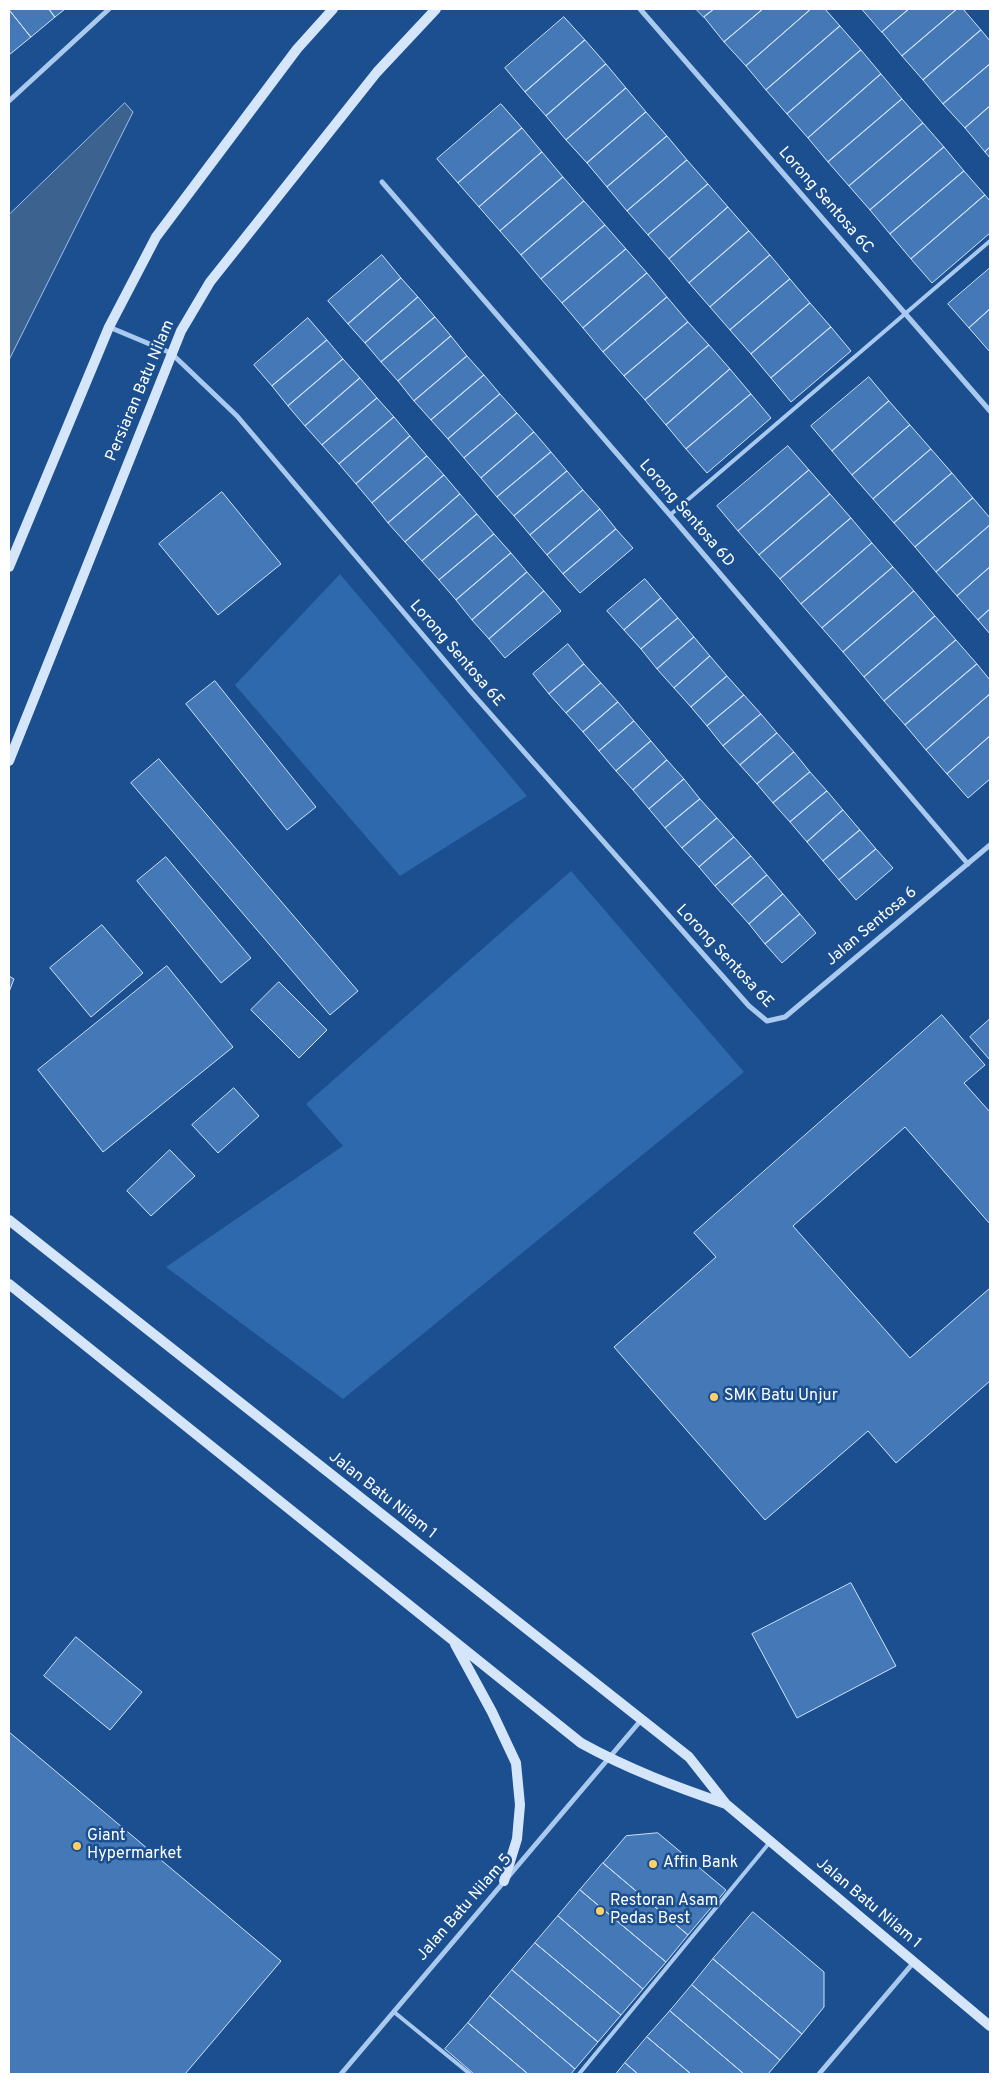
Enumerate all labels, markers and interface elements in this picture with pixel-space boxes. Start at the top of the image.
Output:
street label: Lorong Sentosa 6C [773,144,877,258]
street label: Persiaran Batu Nilam [103,318,179,464]
street label: Lorong Sentosa 6D [634,456,738,572]
street label: Lorong Sentosa 6E [405,597,507,711]
street label: Jalan Sentosa 6 [822,883,922,971]
street label: Lorong Sentosa 6E [671,901,777,1013]
place label: SMK Batu Unjur [724,1387,838,1407]
marker: SMK Batu Unjur [708,1391,720,1403]
street label: Jalan Batu Nilam 1 [324,1448,440,1544]
place label: Giant Hypermarket [87,1827,182,1865]
marker: Giant Hypermarket [71,1840,83,1852]
street label: Jalan Batu Nilam 5 [413,1851,517,1965]
place label: Affin Bank [663,1854,738,1874]
street label: Jalan Batu Nilam 1 [811,1854,925,1954]
marker: Affin Bank [647,1858,659,1870]
place label: Restoran Asam Pedas Best [610,1892,718,1930]
marker: Restoran Asam Pedas Best [594,1905,606,1917]

